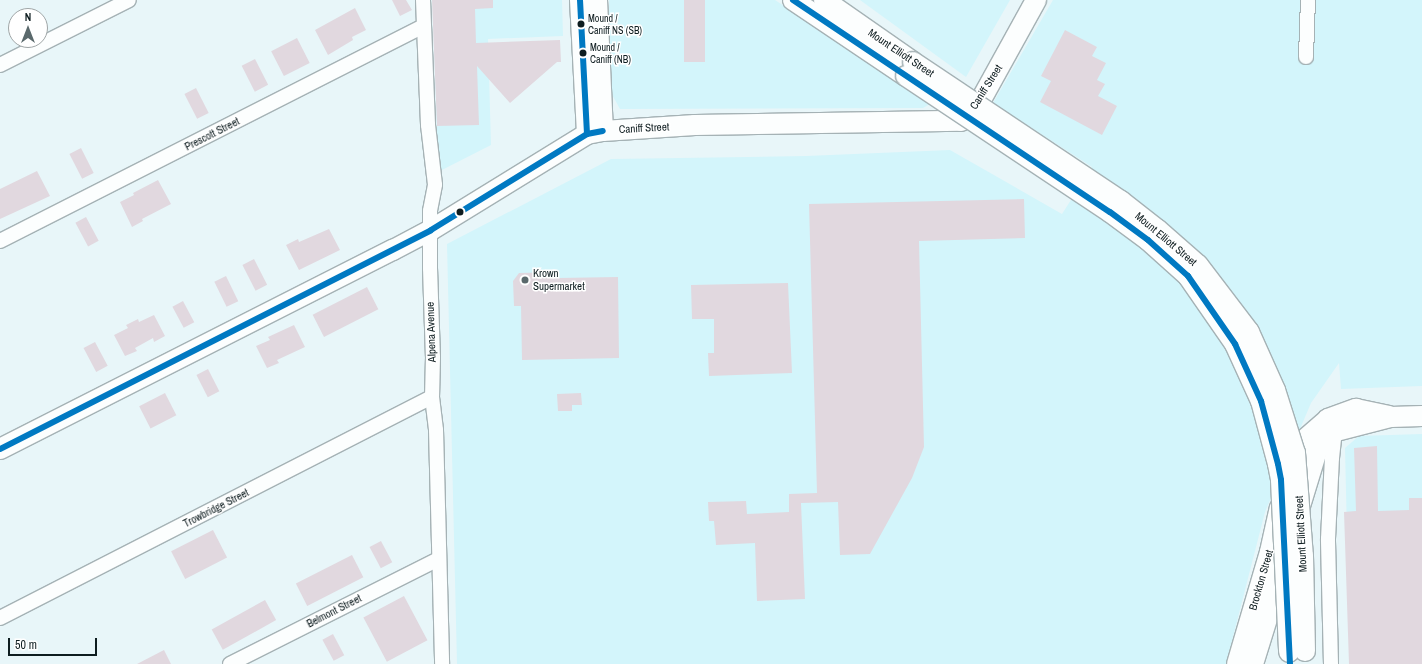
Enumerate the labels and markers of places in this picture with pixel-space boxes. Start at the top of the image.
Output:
place label: Mound / Caniff NS (SB) [588,12,642,36]
marker: Mound / Caniff NS (SB) [576,19,586,29]
place label: Mound / Caniff (NB) [590,41,631,64]
marker: Mound / Caniff (NB) [578,48,588,58]
unlabelled marker [455,207,465,217]
place label: Krown Supermarket [533,267,585,293]
marker: Krown Supermarket [520,275,530,285]

